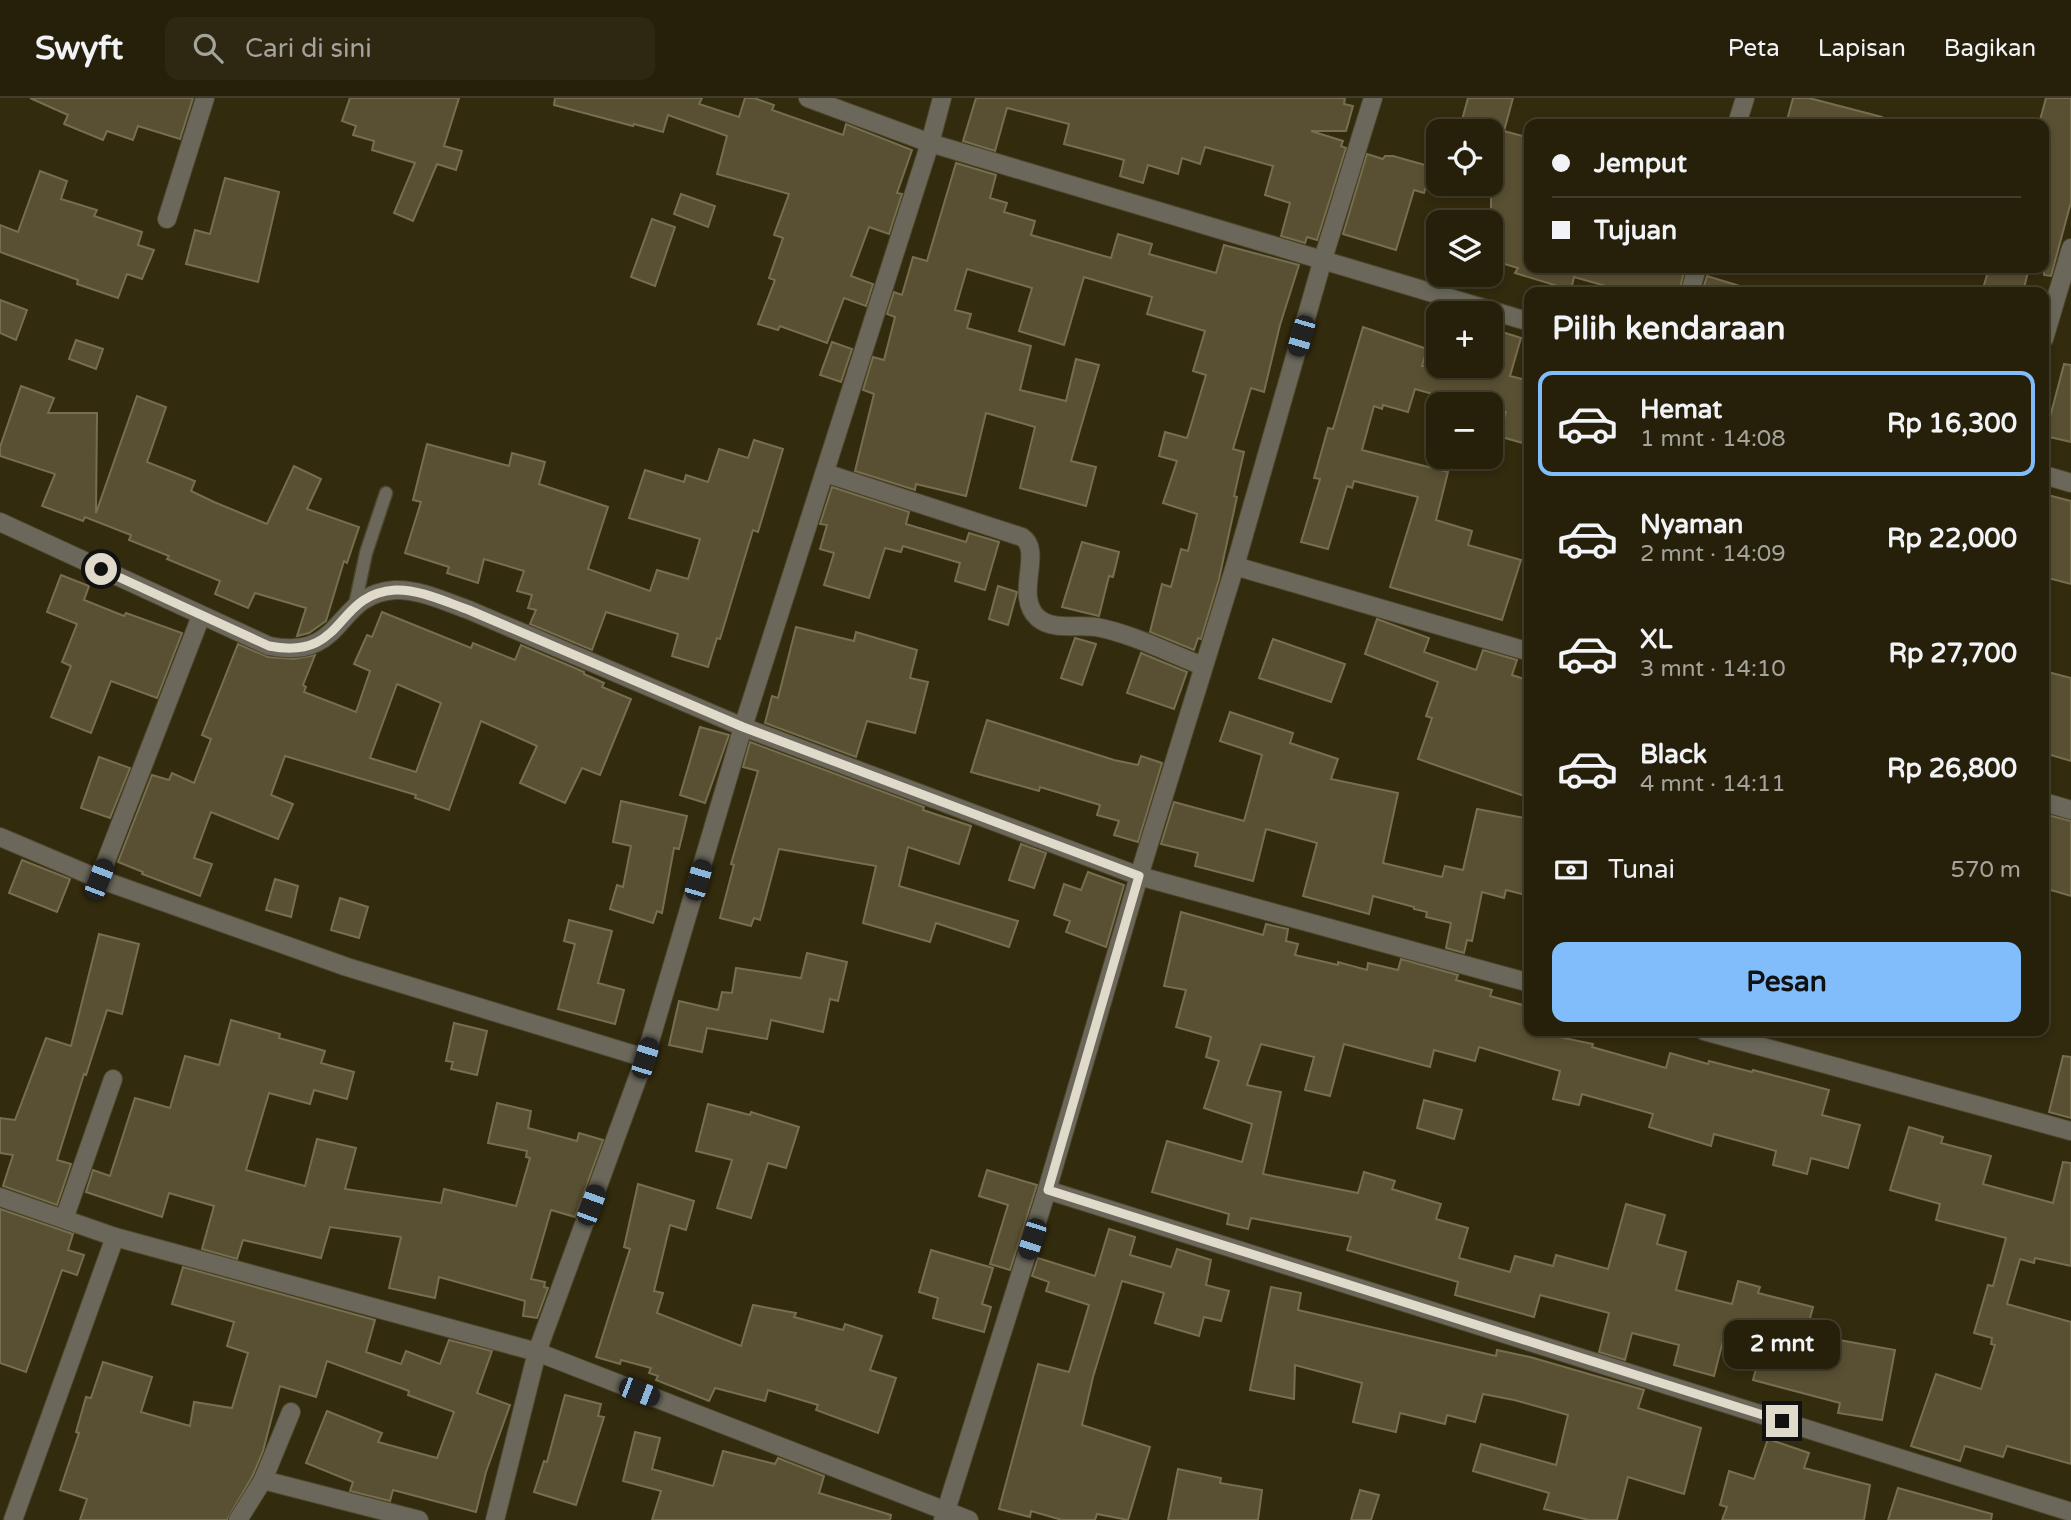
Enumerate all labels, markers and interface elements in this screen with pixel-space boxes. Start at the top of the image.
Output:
search box [165,17,655,80]
text: Swyft [35,29,123,68]
icon: search [189,29,227,67]
text: Cari di sini [245,33,372,64]
text: Peta [1728,34,1780,63]
text: Lapisan [1818,34,1906,63]
text: Bagikan [1944,34,2036,63]
map controls [1426,119,1503,469]
button: locate [1426,119,1503,196]
text: Jemput [1594,148,1687,179]
button: layers [1426,210,1503,287]
text: Tujuan [1594,215,1677,246]
button: + [1426,301,1503,378]
text: Pilih kendaraan [1552,310,1786,348]
car [1286,313,1317,359]
button: − [1426,392,1503,469]
icon: car [1556,392,1619,455]
text: Hemat [1640,394,1722,425]
text: Rp 16,300 [1887,408,2017,439]
text: 1 mnt · 14:08 [1640,425,1786,453]
icon: car [1556,507,1619,570]
text: Nyaman [1640,509,1743,540]
text: Rp 22,000 [1887,523,2017,554]
text: 2 mnt · 14:09 [1640,540,1786,568]
route start [85,553,117,585]
icon: car [1556,622,1619,685]
text: XL [1640,624,1672,655]
text: Rp 27,700 [1888,638,2017,669]
text: 3 mnt · 14:10 [1640,655,1786,683]
icon: car [1556,737,1619,800]
text: Black [1640,739,1707,770]
text: Rp 26,800 [1887,753,2017,784]
text: 4 mnt · 14:11 [1640,770,1786,798]
icon: cash [1552,851,1590,889]
text: Tunai [1608,854,1675,885]
car [82,856,117,902]
text: 570 m [1951,856,2021,884]
car [683,857,714,903]
button: Pesan [1552,942,2021,1022]
car [629,1035,662,1081]
car [574,1182,609,1228]
car [1016,1216,1049,1262]
callout: 2 mnt [1724,1320,1840,1368]
text: 2 mnt [1750,1330,1814,1358]
car [616,1375,663,1409]
route end [1766,1405,1798,1437]

